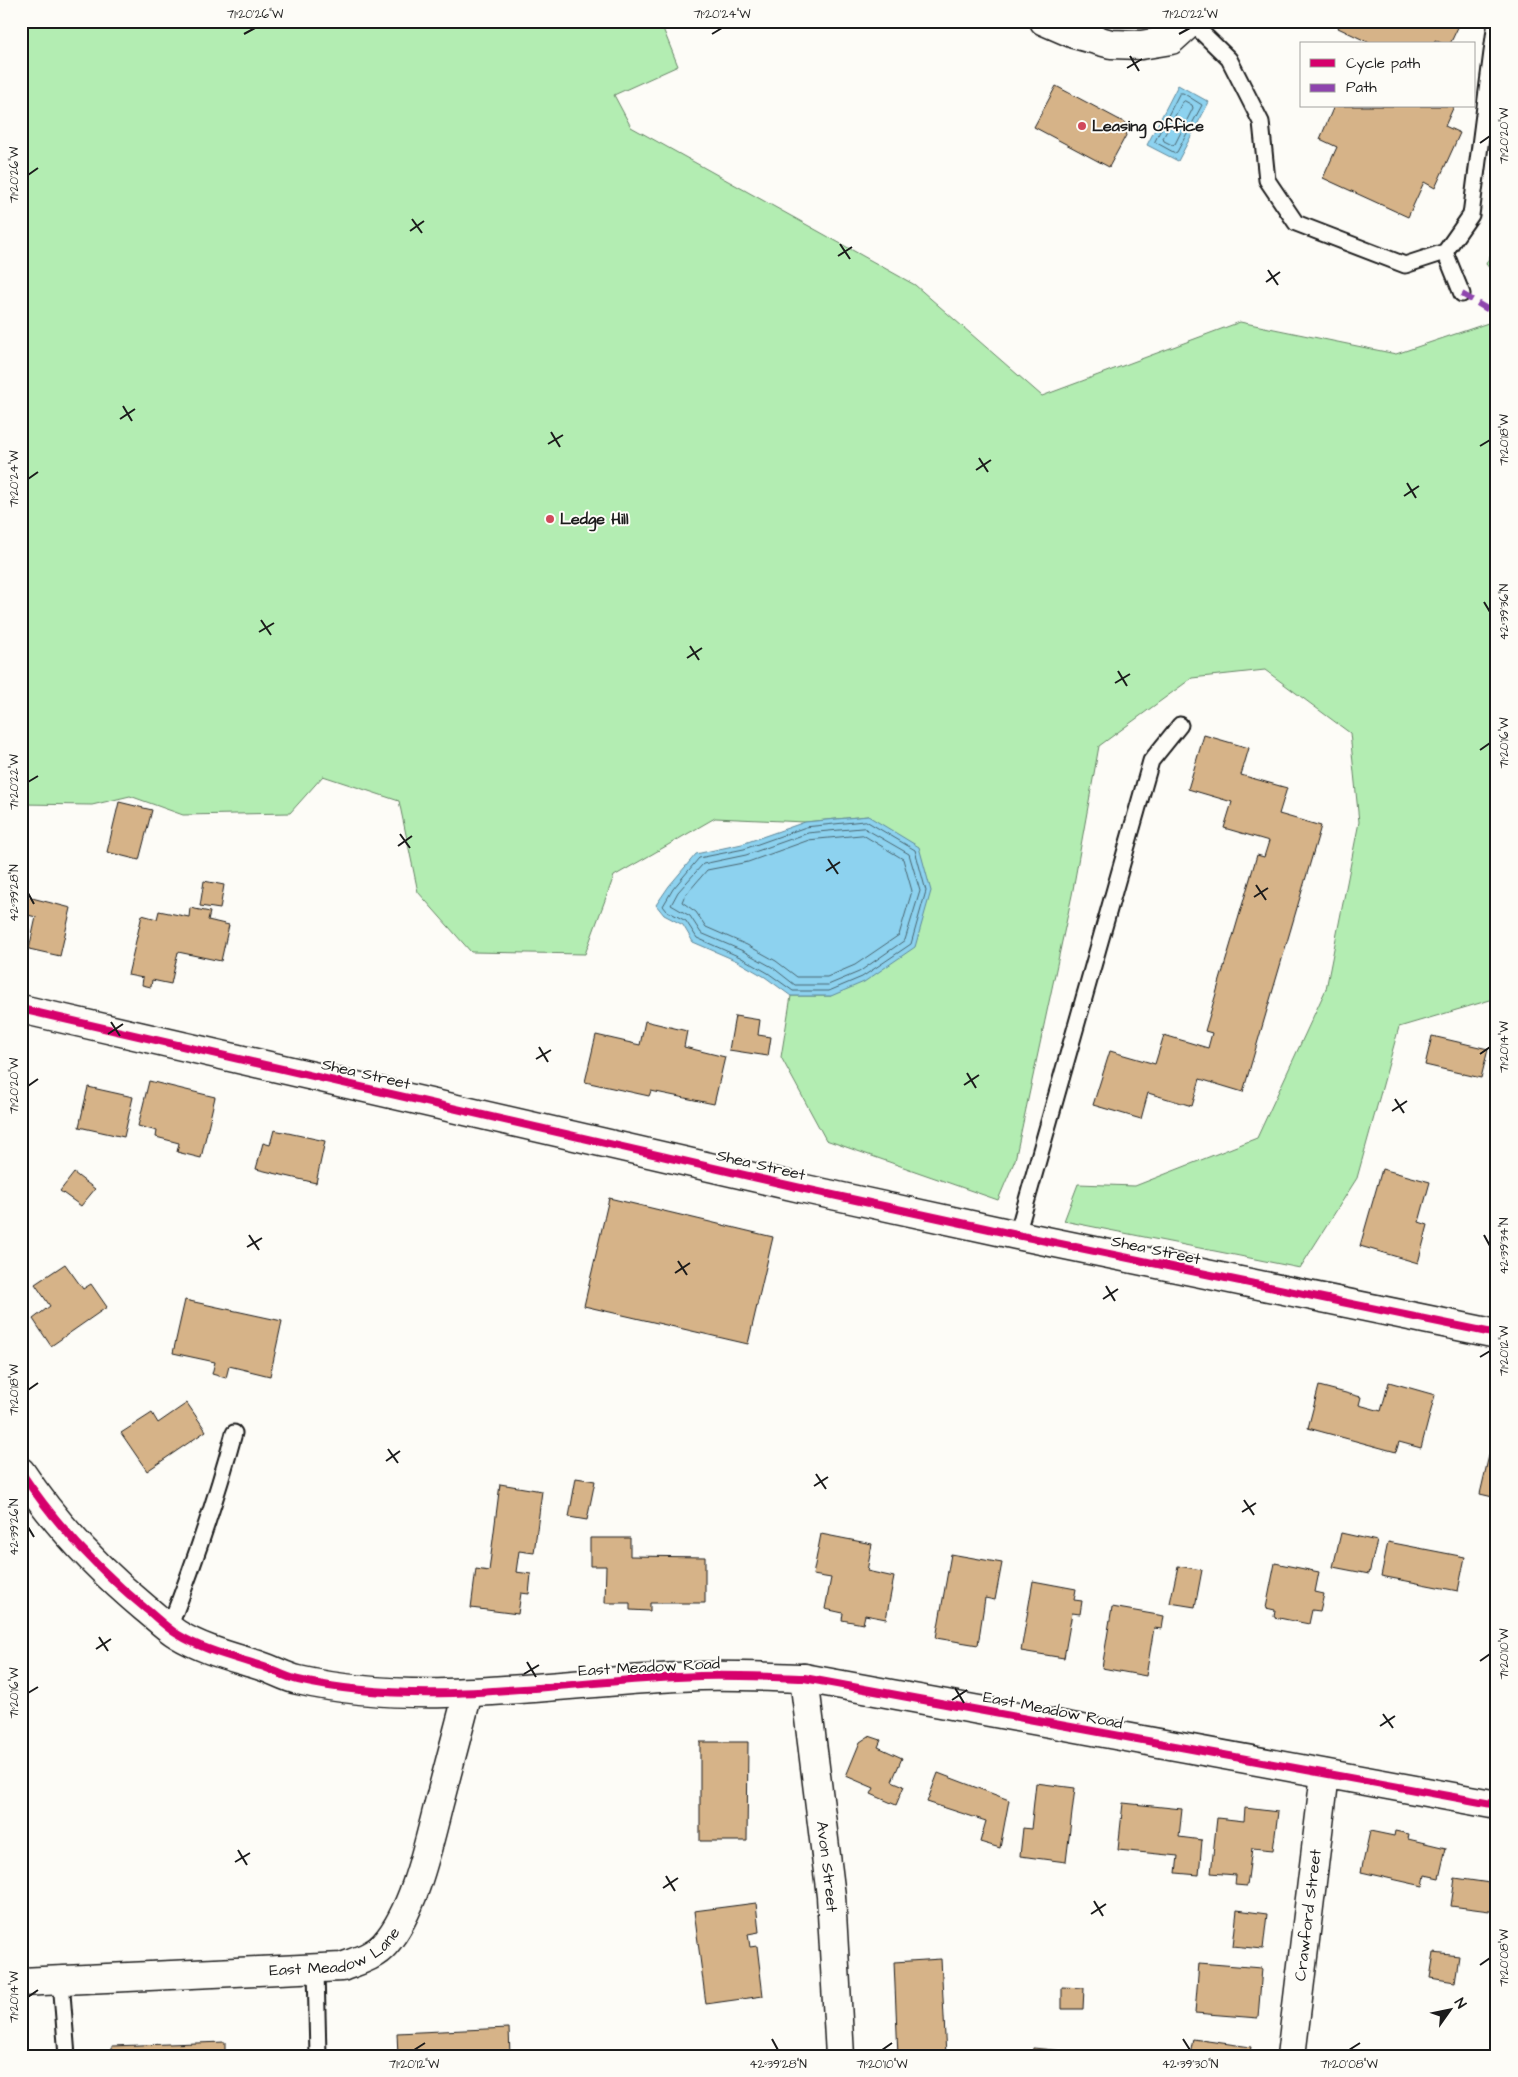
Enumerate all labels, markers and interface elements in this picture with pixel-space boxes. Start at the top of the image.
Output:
text: 71°20'26"W [227,6,284,23]
text: 71°20'24"W [693,6,751,23]
text: 71°20'22"W [1162,6,1219,23]
legend [1300,42,1476,108]
text: Cycle path [1346,53,1421,75]
text: Path [1346,77,1377,98]
text: 71°20'20"W [1496,107,1513,164]
place label: Leasing Office [1092,115,1204,139]
marker: Leasing Office [1076,120,1088,132]
text: 71°20'26"W [6,146,23,203]
text: 71°20'18"W [1496,414,1513,466]
text: 71°20'24"W [6,450,23,508]
place label: Ledge Hill [560,508,629,532]
marker: Ledge Hill [544,513,556,525]
text: 42°39'36"N [1496,583,1513,640]
text: 71°20'16"W [1496,717,1513,769]
text: 71°20'22"W [6,753,23,810]
text: 42°39'28"N [6,864,23,922]
text: 71°20'14"W [1496,1020,1513,1073]
street label: Shea Street [319,1053,413,1095]
text: 71°20'20"W [6,1057,23,1114]
street label: Shea Street [714,1144,808,1186]
text: 42°39'34"N [1496,1217,1513,1275]
street label: Shea Street [1109,1230,1203,1270]
text: 71°20'12"W [1496,1325,1513,1376]
text: 71°20'18"W [6,1364,23,1416]
text: 42°39'26"N [6,1498,23,1556]
text: 71°20'10"W [1496,1628,1513,1680]
street label: East Meadow Road [578,1652,720,1682]
text: 71°20'16"W [6,1667,23,1719]
street label: East Meadow Road [981,1686,1125,1734]
street label: Avon Street [811,1820,843,1913]
street label: Crawford Street [1289,1847,1327,1982]
street label: East Meadow Lane [269,1923,405,1981]
text: 71°20'08"W [1496,1929,1513,1987]
text: 71°20'14"W [6,1970,23,2023]
north arrow [1426,1984,1476,2034]
text: N [1449,1994,1471,2013]
text: 71°20'12"W [389,2056,440,2073]
text: 42°39'28"N [749,2056,807,2073]
text: 71°20'10"W [856,2056,908,2073]
text: 42°39'30"N [1162,2056,1219,2073]
text: 71°20'08"W [1320,2056,1378,2073]

